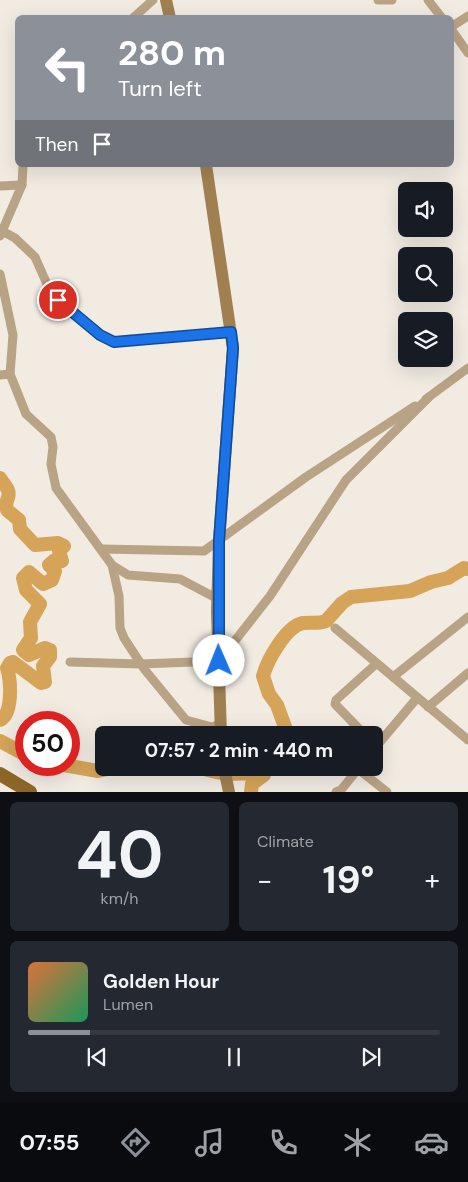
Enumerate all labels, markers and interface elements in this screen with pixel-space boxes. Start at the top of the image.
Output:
text: 280 m [118,30,226,76]
icon: left [35,35,100,100]
text: Turn left [118,74,202,103]
icon: arrive [88,130,116,158]
text: Then [35,132,78,157]
map controls [398,182,453,367]
button: sound [398,182,453,237]
button: search [398,247,453,302]
pin [37,279,79,321]
icon: arrive [44,286,72,314]
button: layers [398,312,453,367]
position arrow [192,634,244,686]
speed limit sign: 50 [15,711,80,776]
text: 07:57 · 2 min · 440 m [145,738,333,763]
text: 40 [75,813,164,897]
text: Climate [257,831,314,852]
text: 19° [323,855,374,905]
text: − [257,862,272,899]
text: + [425,862,440,899]
text: km/h [101,888,138,909]
text: Golden Hour [103,969,219,994]
text: Lumen [103,994,153,1015]
icon: previous [83,1043,111,1071]
icon: pause [220,1043,248,1071]
icon: next [357,1043,385,1071]
icon: directions [118,1125,153,1160]
icon: music [192,1125,227,1160]
icon: phone [266,1125,301,1160]
icon: climate [340,1125,375,1160]
icon: car [414,1125,449,1160]
text: 07:55 [19,1128,80,1157]

